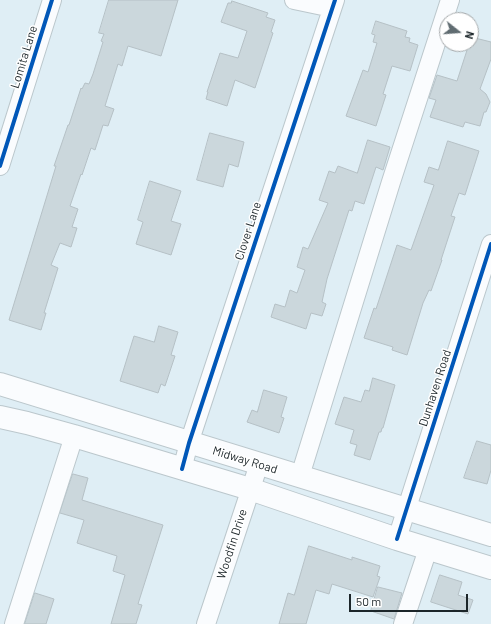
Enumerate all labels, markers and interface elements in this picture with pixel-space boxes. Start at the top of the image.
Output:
north arrow [439,12,479,52]
street label: Lomita Lane [8,24,40,90]
text: N [463,30,477,41]
street label: Clover Lane [232,200,264,262]
street label: Dunhaven Road [416,348,454,428]
street label: Midway Road [211,443,279,477]
street label: Woodfin Drive [214,507,250,581]
scale bar [351,586,470,612]
text: 50 m [356,594,381,608]

